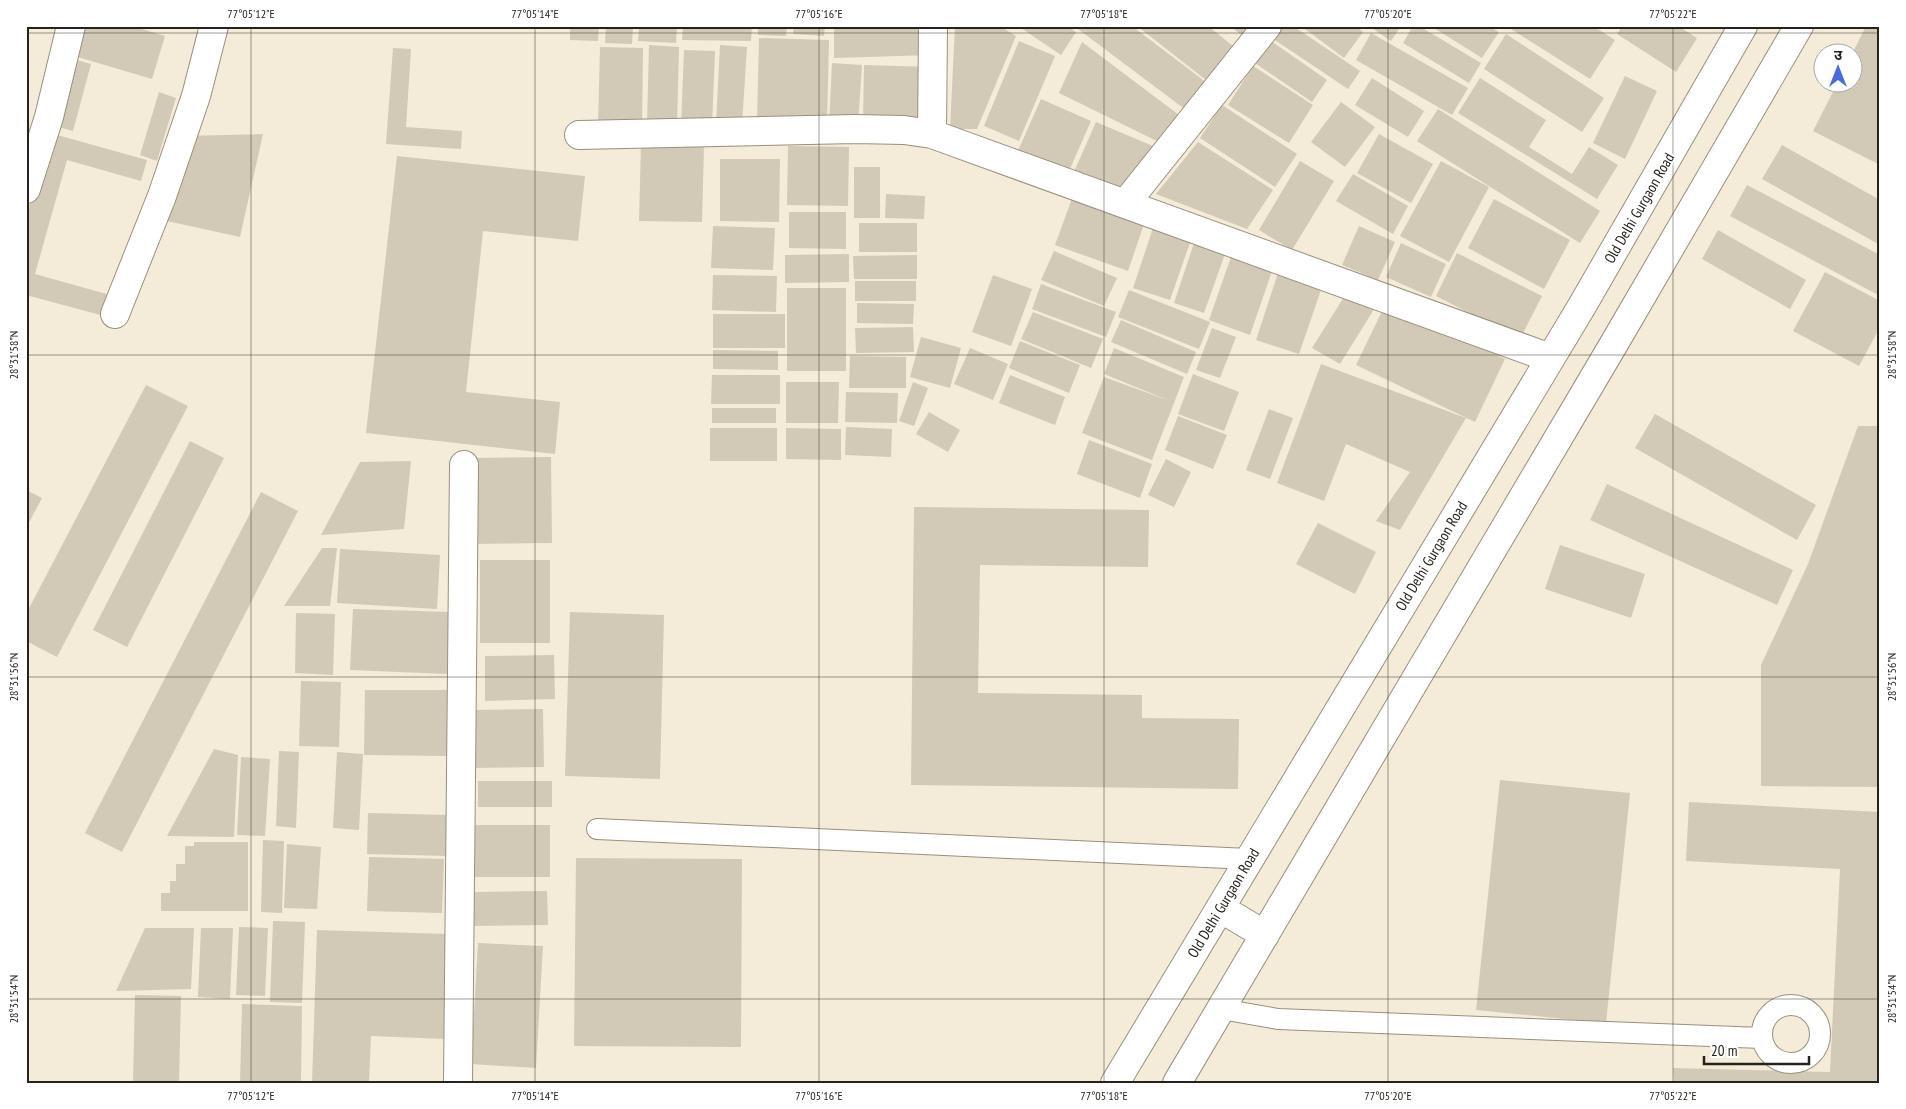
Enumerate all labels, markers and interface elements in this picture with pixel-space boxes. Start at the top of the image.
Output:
text: 77°05'12"E [227,6,275,21]
text: 77°05'14"E [511,6,559,21]
text: 77°05'16"E [795,6,843,21]
text: 77°05'18"E [1080,6,1128,21]
text: 77°05'20"E [1364,6,1412,21]
text: 77°05'22"E [1649,6,1697,21]
north arrow [1814,42,1864,92]
text: उ [1834,46,1843,64]
street label: Old Delhi Gurgaon Road [1600,149,1678,267]
text: 28°31'58"N [6,331,21,379]
text: 28°31'58"N [1884,331,1899,379]
street label: Old Delhi Gurgaon Road [1391,498,1471,614]
text: 28°31'56"N [6,653,21,701]
text: 28°31'56"N [1884,653,1899,701]
street label: Old Delhi Gurgaon Road [1183,845,1263,961]
text: 28°31'54"N [6,975,21,1023]
text: 28°31'54"N [1884,975,1899,1023]
scale bar [1704,1034,1808,1066]
text: 20 m [1711,1041,1737,1060]
text: 77°05'12"E [227,1088,275,1103]
text: 77°05'14"E [511,1088,559,1103]
text: 77°05'16"E [795,1088,843,1103]
text: 77°05'18"E [1080,1088,1128,1103]
text: 77°05'20"E [1364,1088,1412,1103]
text: 77°05'22"E [1649,1088,1697,1103]

